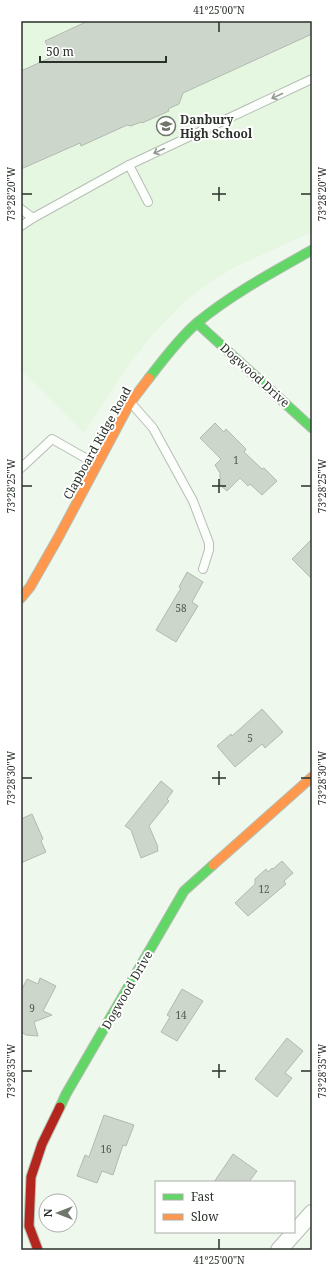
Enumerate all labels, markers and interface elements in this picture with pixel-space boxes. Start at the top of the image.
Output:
text: 41°25'00"N [193,3,245,17]
scale bar [40,38,166,64]
text: 50 m [46,43,74,60]
one-way arrow [271,93,283,100]
place label: Danbury High School [180,111,253,142]
school or university icon: Danbury High School [155,115,177,137]
one-way arrow [153,148,165,155]
text: 73°28'20"W [4,166,18,221]
text: 73°28'20"W [315,166,329,221]
street label: Dogwood Drive [216,339,294,411]
street label: Clapboard Ridge Road [59,383,135,502]
house number: 1 [233,453,239,467]
text: 73°28'25"W [4,458,18,513]
text: 73°28'25"W [315,458,329,513]
house number: 58 [175,601,187,615]
house number: 5 [247,731,253,745]
text: 73°28'30"W [4,750,18,805]
text: 73°28'30"W [315,750,329,805]
house number: 12 [258,882,270,896]
street label: Dogwood Drive [98,947,156,1033]
house number: 9 [29,1001,35,1015]
house number: 14 [175,1008,187,1022]
text: 73°28'35"W [4,1043,18,1098]
text: 73°28'35"W [315,1043,329,1098]
house number: 16 [100,1142,112,1156]
legend [155,1181,295,1233]
text: Fast [191,1188,214,1205]
north arrow [38,1193,78,1233]
text: N [40,1208,55,1217]
text: Slow [191,1208,219,1225]
text: 41°25'00"N [193,1253,245,1267]

